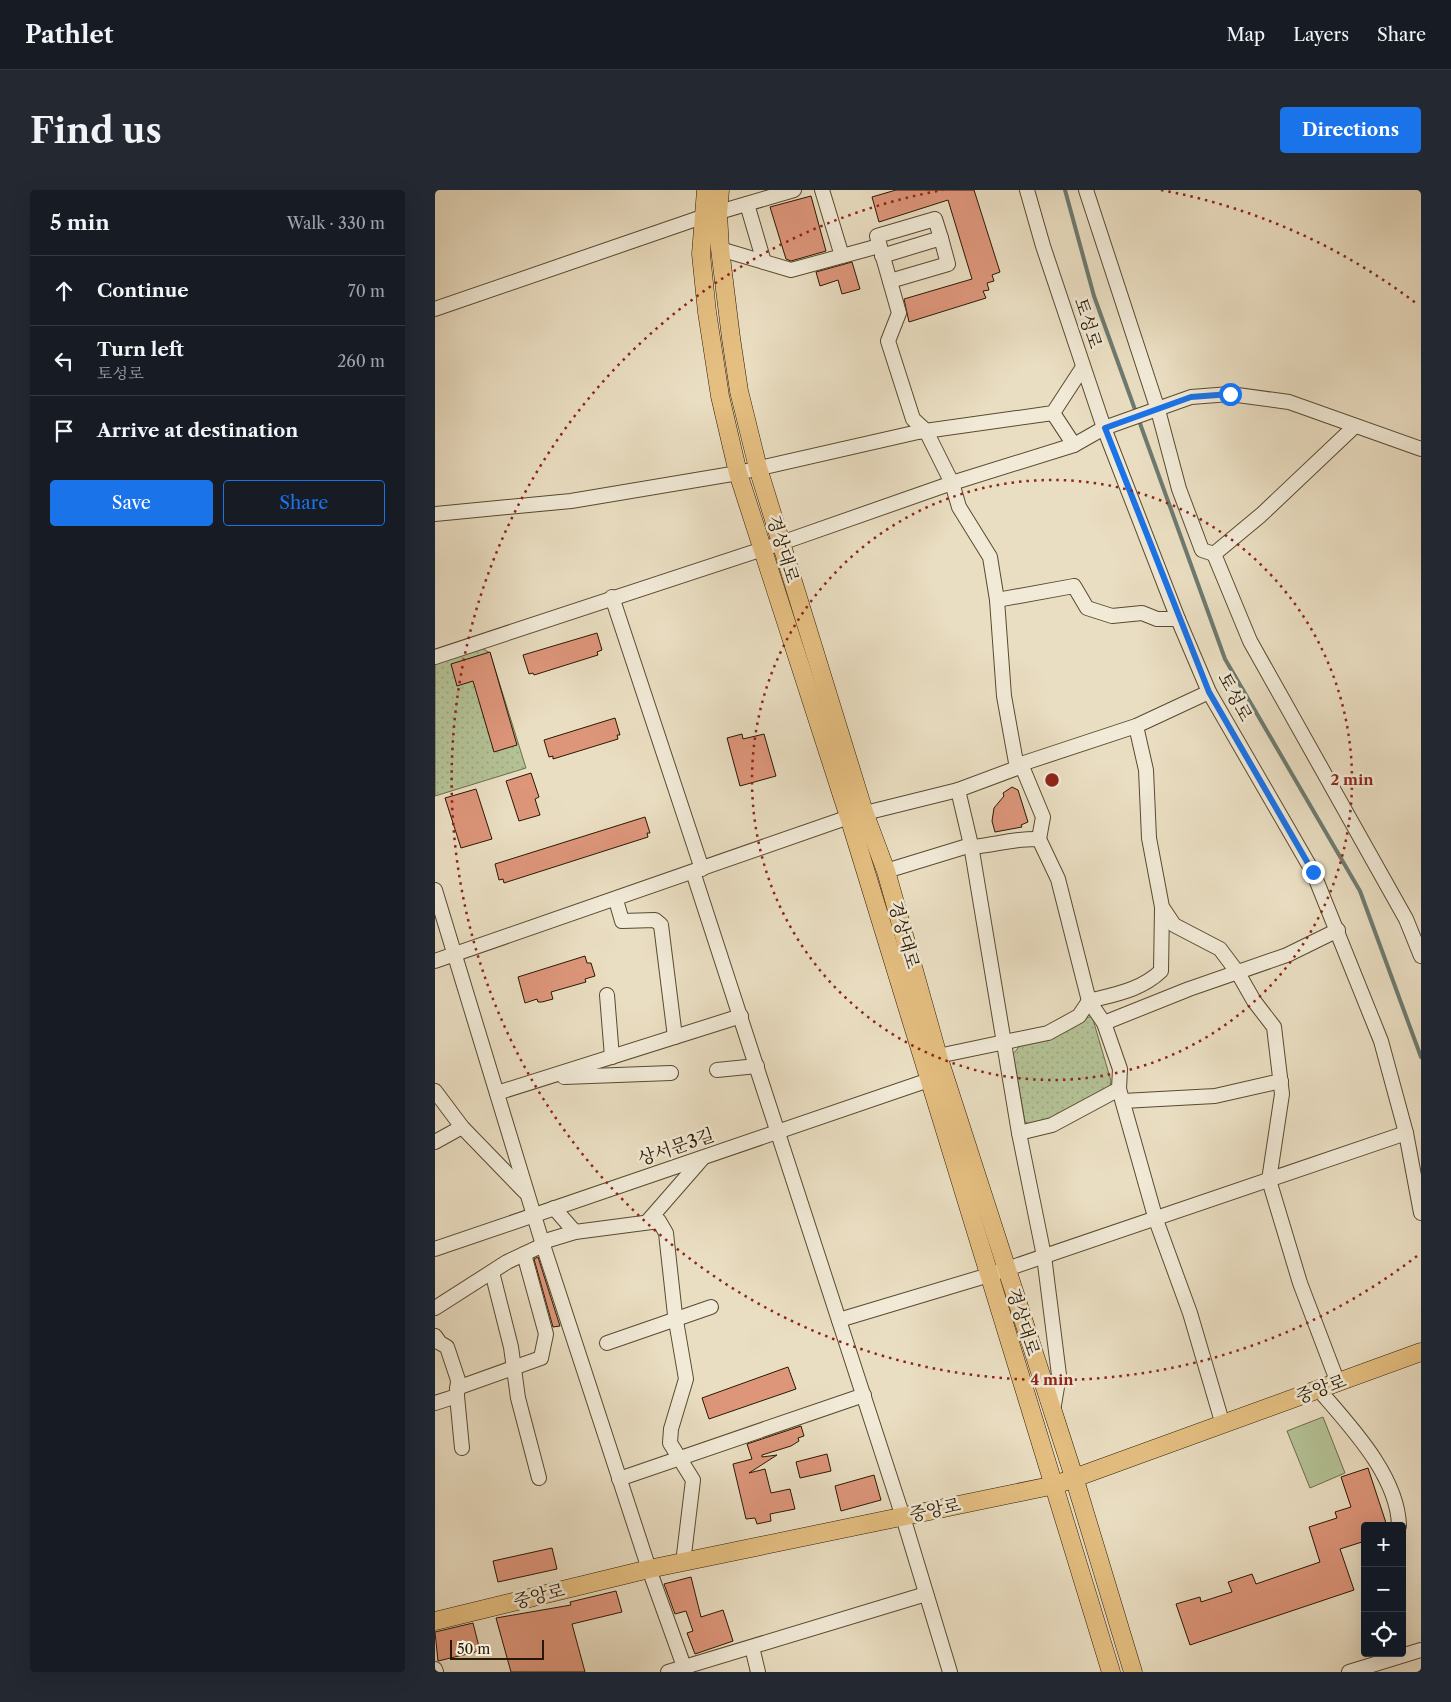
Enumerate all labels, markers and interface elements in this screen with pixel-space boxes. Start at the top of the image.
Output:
text: Pathlet [25,20,113,49]
text: Map [1227,24,1265,46]
text: Layers [1293,24,1349,46]
text: Share [1377,24,1426,46]
button: Directions [1280,107,1421,153]
text: Find us [30,109,162,152]
text: 5 min [50,210,110,235]
text: Walk · 330 m [287,213,385,233]
icon: ahead [50,277,78,305]
text: Continue [97,279,189,302]
text: 70 m [348,281,385,301]
street label: 토성로 [1069,295,1107,351]
text: Turn left [97,338,184,361]
icon: left [50,347,78,375]
text: 260 m [337,351,385,371]
text: 토성로 [97,363,143,383]
route start [1219,383,1242,406]
icon: arrive [50,417,78,445]
text: Arrive at destination [97,419,298,442]
button: Save [50,480,213,526]
button: Share [223,480,385,526]
street label: 경상대로 [762,513,804,585]
street label: 토성로 [1213,669,1257,725]
text: 2 min [1330,770,1374,789]
centre of rings [1043,771,1061,789]
route end [1302,861,1325,884]
street label: 경상대로 [884,899,924,971]
street label: 상서문3길 [635,1124,717,1170]
street label: 경상대로 [1002,1286,1044,1358]
text: 4 min [1030,1370,1074,1389]
street label: 중앙로 [1293,1370,1349,1408]
street label: 중앙로 [907,1494,963,1526]
map controls [1361,1522,1406,1657]
button: + [1361,1522,1406,1567]
button: − [1361,1567,1406,1612]
street label: 중앙로 [511,1579,567,1613]
button: locate [1361,1612,1406,1657]
scale bar [450,1637,544,1660]
text: 50 m [457,1640,490,1658]

